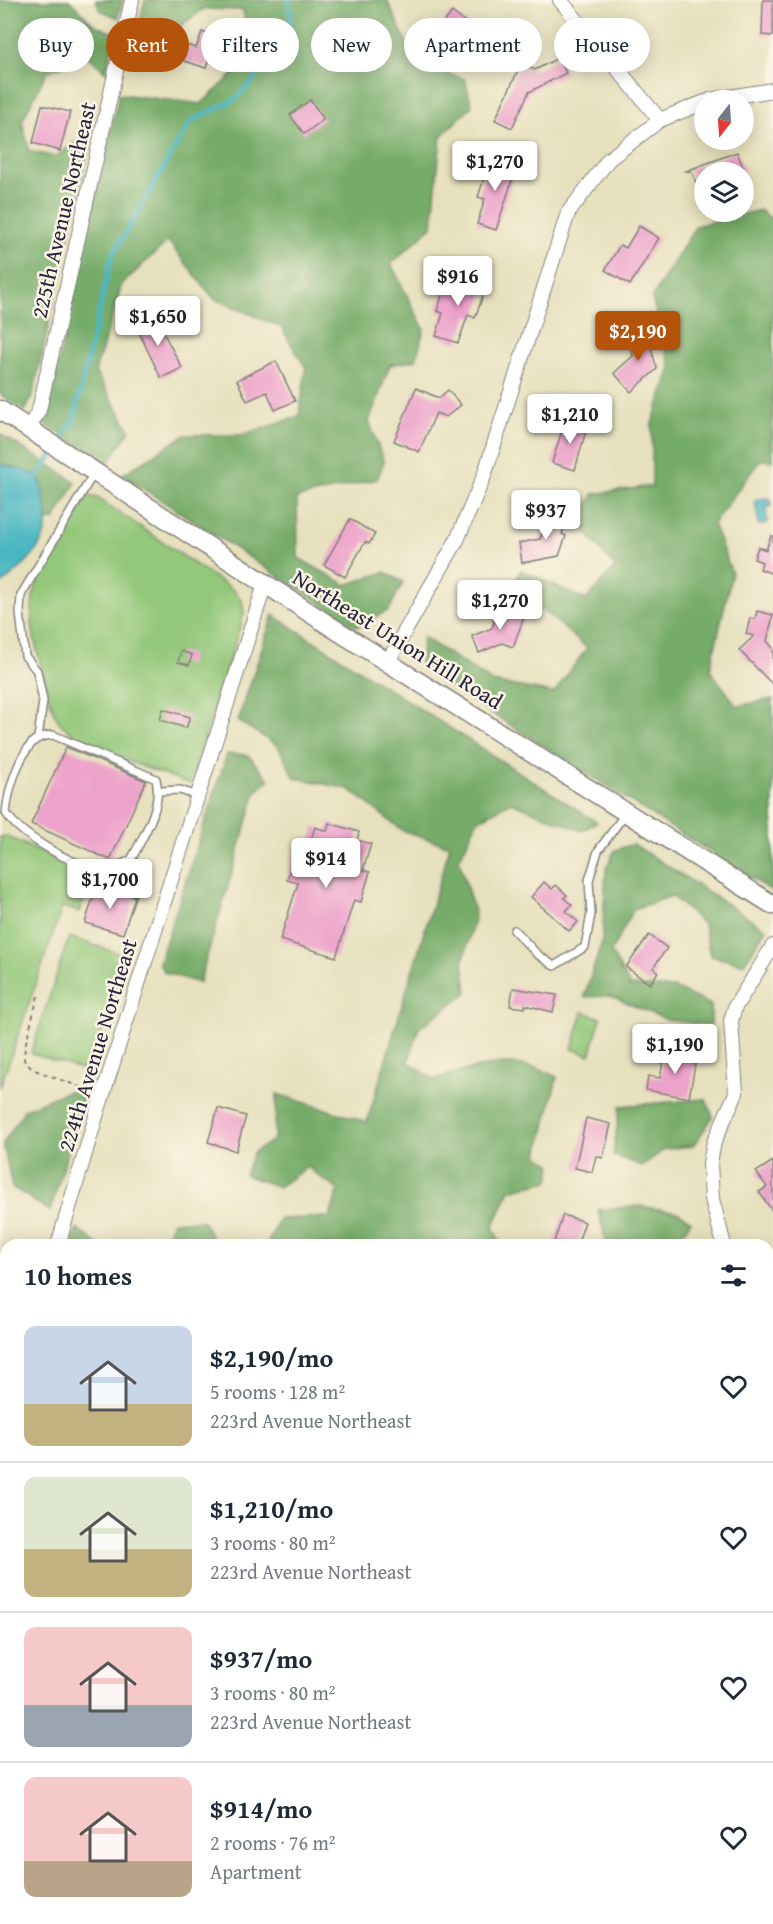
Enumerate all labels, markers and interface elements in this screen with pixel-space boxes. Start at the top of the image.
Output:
chip: Buy [18,18,94,72]
chip: Rent [106,18,189,72]
chip: Filters [201,18,299,72]
chip: New [311,18,392,72]
chip: Apartment [404,18,542,72]
chip: House [554,18,650,72]
north arrow [694,90,754,150]
map controls [694,90,754,222]
street label: 225th Avenue Northeast [23,98,104,321]
pin: $1,270 [446,141,544,192]
text: $1,270 [466,146,524,175]
button: layers [694,162,754,222]
pin: $916 [422,256,494,307]
text: $916 [437,261,479,290]
pin: $1,650 [109,296,207,347]
text: $1,650 [129,301,187,330]
pin: $2,190 [589,311,687,362]
text: $2,190 [609,316,667,345]
pin: $1,210 [521,394,619,445]
text: $1,210 [541,399,599,428]
pin: $937 [510,490,582,541]
text: $937 [525,495,567,524]
street label: Northeast Union Hill Road [287,561,509,717]
pin: $1,270 [451,580,549,631]
text: $1,270 [471,585,529,614]
pin: $914 [290,838,362,889]
text: $914 [305,843,347,872]
pin: $1,700 [61,859,159,910]
text: $1,700 [81,864,139,893]
street label: 224th Avenue Northeast [49,934,145,1155]
pin: $1,190 [626,1024,724,1075]
text: $1,190 [646,1029,704,1058]
text: 10 homes [24,1256,132,1295]
icon: filters [717,1259,750,1292]
text: $2,190/mo [210,1338,333,1377]
icon: home [72,1350,144,1422]
icon: heart [717,1370,750,1403]
text: 5 rooms · 128 m² [210,1377,345,1406]
text: 223rd Avenue Northeast [210,1406,412,1435]
text: $1,210/mo [210,1489,333,1528]
icon: home [72,1501,144,1573]
icon: heart [717,1521,750,1554]
text: 3 rooms · 80 m² [210,1528,336,1557]
text: 223rd Avenue Northeast [210,1557,412,1586]
text: $937/mo [210,1639,312,1678]
icon: home [72,1651,144,1723]
icon: heart [717,1671,750,1704]
text: 3 rooms · 80 m² [210,1678,336,1707]
text: 223rd Avenue Northeast [210,1707,412,1736]
text: $914/mo [210,1789,312,1828]
icon: home [72,1801,144,1873]
icon: heart [717,1821,750,1854]
text: 2 rooms · 76 m² [210,1828,336,1857]
text: Apartment [210,1857,302,1886]

